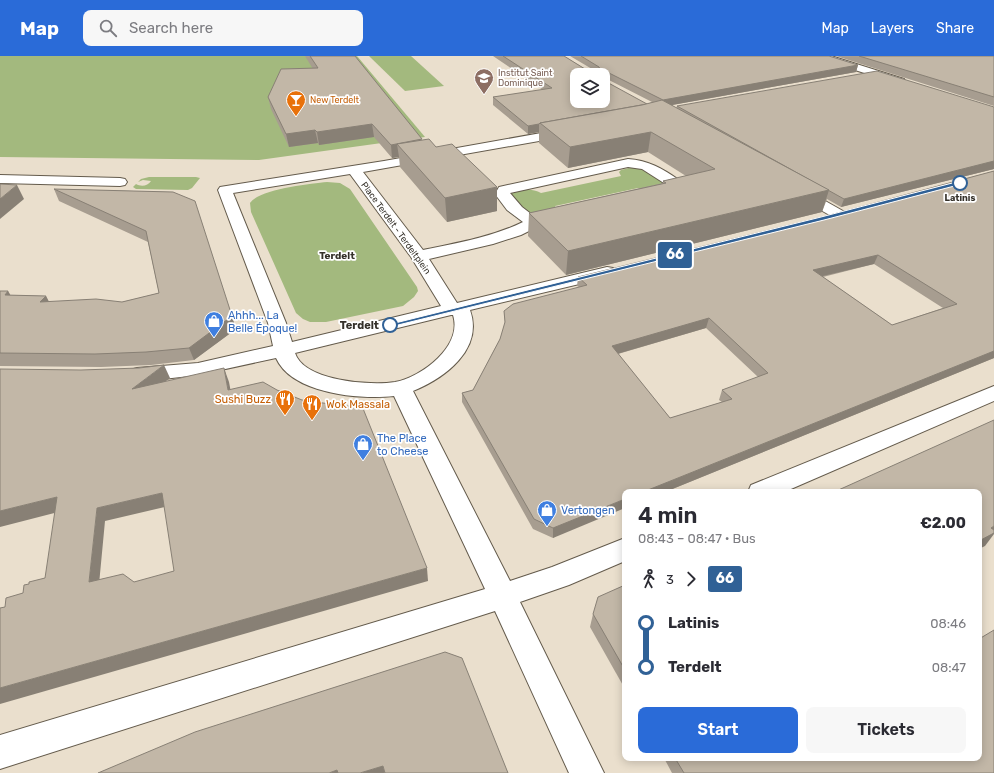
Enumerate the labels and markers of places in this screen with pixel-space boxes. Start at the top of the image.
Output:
school or university icon: Institut Saint Dominique [473,67,495,95]
place label: Institut Saint Dominique [498,68,553,88]
bar icon: New Terdelt [285,89,307,117]
place label: New Terdelt [310,95,359,105]
marker: Latinis [952,175,968,191]
place label: Latinis [945,193,975,203]
place label: Ahhh... La Belle Époque! [228,309,297,335]
shop icon: Ahhh... La Belle Époque! [203,310,225,338]
marker: Terdelt [382,317,398,333]
place label: Terdelt [340,319,379,332]
restaurant icon: Sushi Buzz [274,388,296,416]
place label: Sushi Buzz [215,393,271,406]
restaurant icon: Wok Massala [301,393,323,421]
place label: Wok Massala [326,398,390,411]
place label: The Place to Cheese [377,432,428,458]
shop icon: The Place to Cheese [352,433,374,461]
shop icon: Vertongen [536,499,558,527]
place label: Vertongen [561,504,615,517]

